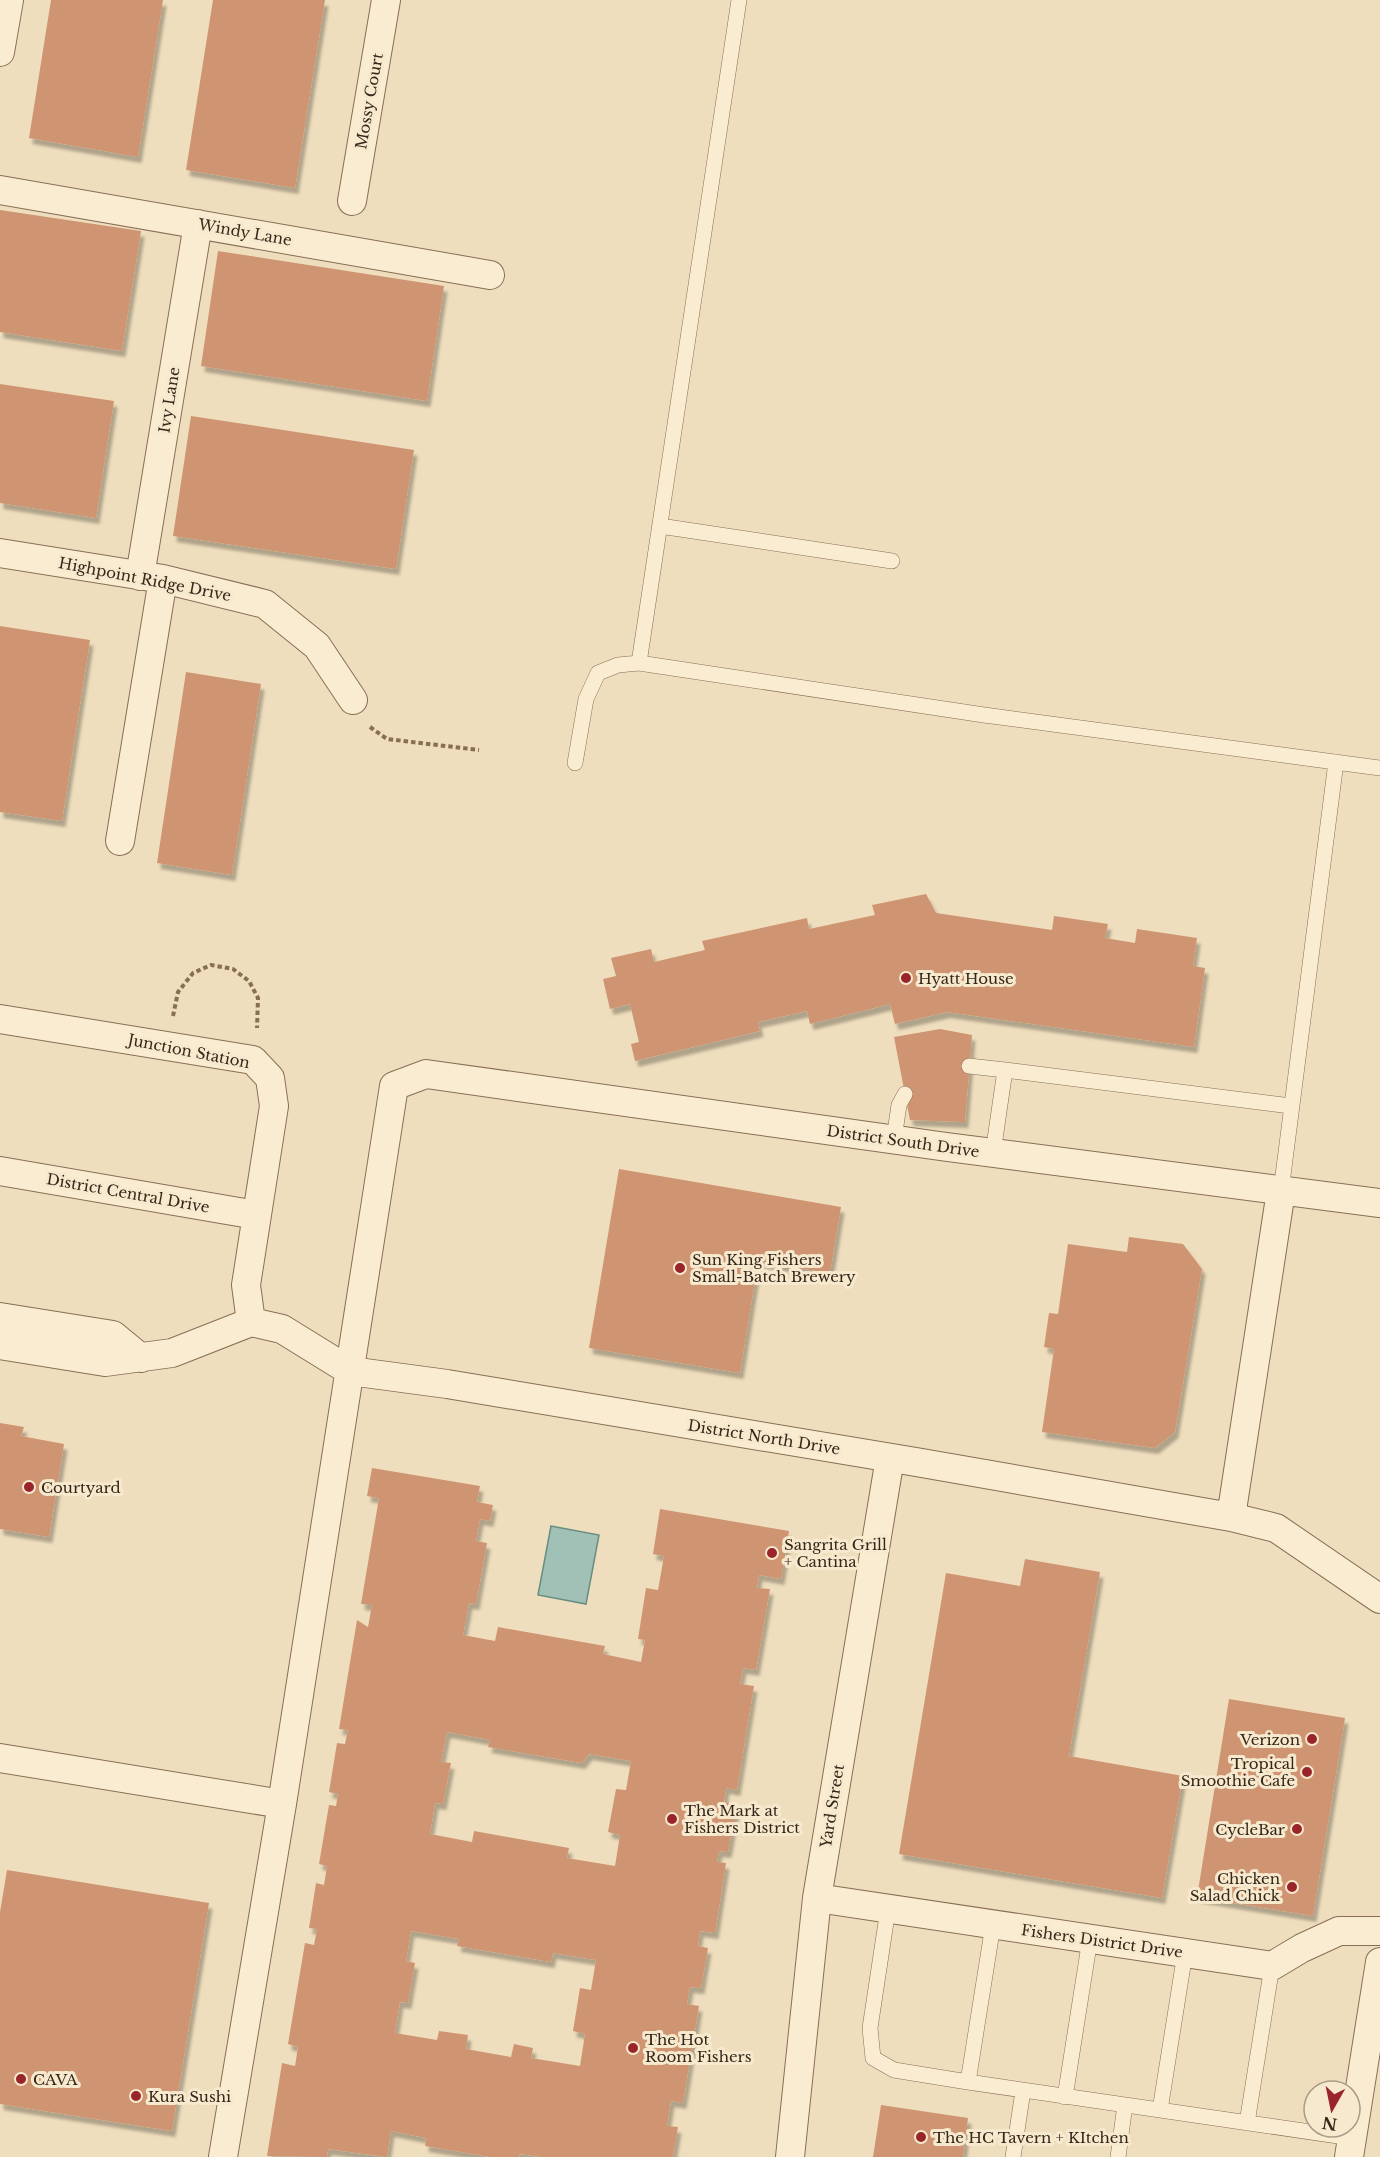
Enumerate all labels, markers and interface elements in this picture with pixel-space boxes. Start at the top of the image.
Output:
street label: Mossy Court [351,51,387,151]
street label: Windy Lane [196,214,293,250]
street label: Ivy Lane [154,366,184,434]
street label: Highpoint Ridge Drive [57,553,233,605]
place label: Hyatt House [918,969,1014,988]
marker: Hyatt House [899,971,913,985]
street label: Junction Station [124,1029,252,1072]
street label: District South Drive [826,1121,980,1161]
street label: District Central Drive [45,1169,211,1217]
place label: Sun King Fishers Small-Batch Brewery [692,1250,856,1286]
marker: Sun King Fishers Small-Batch Brewery [673,1261,687,1275]
street label: District North Drive [686,1416,842,1458]
place label: Courtyard [41,1478,121,1497]
marker: Courtyard [22,1480,36,1494]
place label: Sangrita Grill + Cantina [784,1535,887,1571]
marker: Sangrita Grill + Cantina [765,1546,779,1560]
place label: Verizon [1239,1730,1300,1749]
marker: Verizon [1305,1732,1319,1746]
place label: Tropical Smoothie Cafe [1181,1754,1295,1790]
street label: Yard Street [816,1763,848,1850]
marker: Tropical Smoothie Cafe [1300,1765,1314,1779]
place label: The Mark at Fishers District [684,1801,800,1837]
marker: The Mark at Fishers District [665,1812,679,1826]
place label: CycleBar [1215,1820,1286,1839]
marker: CycleBar [1290,1822,1304,1836]
place label: Chicken Salad Chick [1190,1869,1281,1905]
marker: Chicken Salad Chick [1285,1880,1299,1894]
street label: Fishers District Drive [1020,1920,1184,1962]
place label: The Hot Room Fishers [645,2030,752,2066]
marker: The Hot Room Fishers [626,2041,640,2055]
place label: CAVA [33,2070,78,2089]
marker: CAVA [14,2072,28,2086]
north arrow [1302,2079,1362,2139]
place label: Kura Sushi [148,2087,231,2106]
marker: Kura Sushi [129,2089,143,2103]
text: N [1321,2113,1339,2135]
place label: The HC Tavern + KItchen [933,2128,1129,2147]
marker: The HC Tavern + KItchen [914,2130,928,2144]

